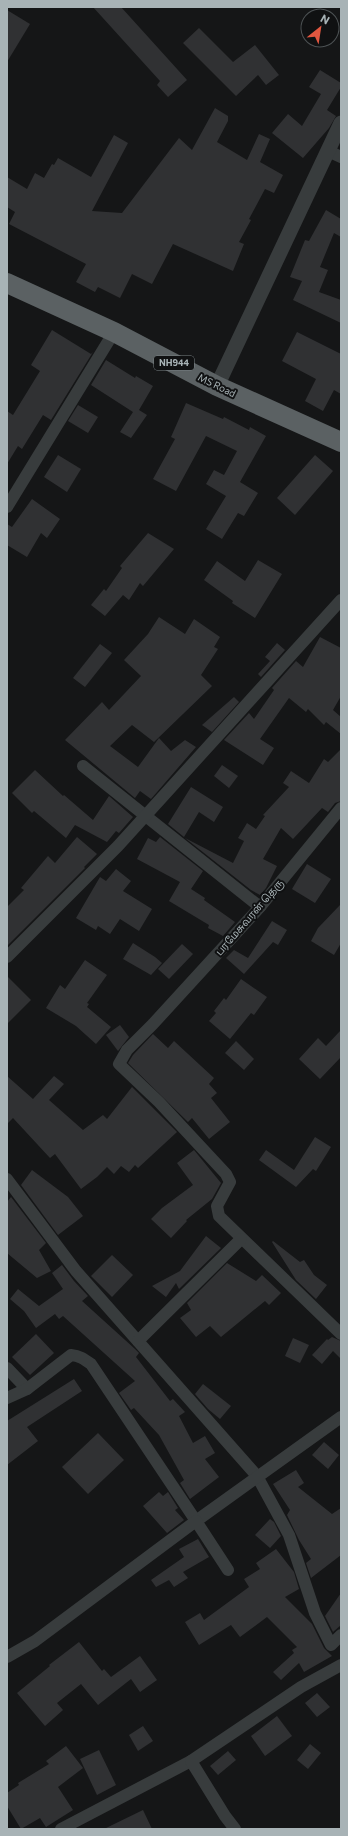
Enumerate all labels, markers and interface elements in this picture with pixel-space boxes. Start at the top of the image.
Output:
north arrow [300,8,340,48]
text: N [318,11,332,27]
road number: NH944 [154,356,194,370]
street label: MS Road [196,371,238,399]
street label: பரமேசுவரன் தெரு [213,876,286,958]

